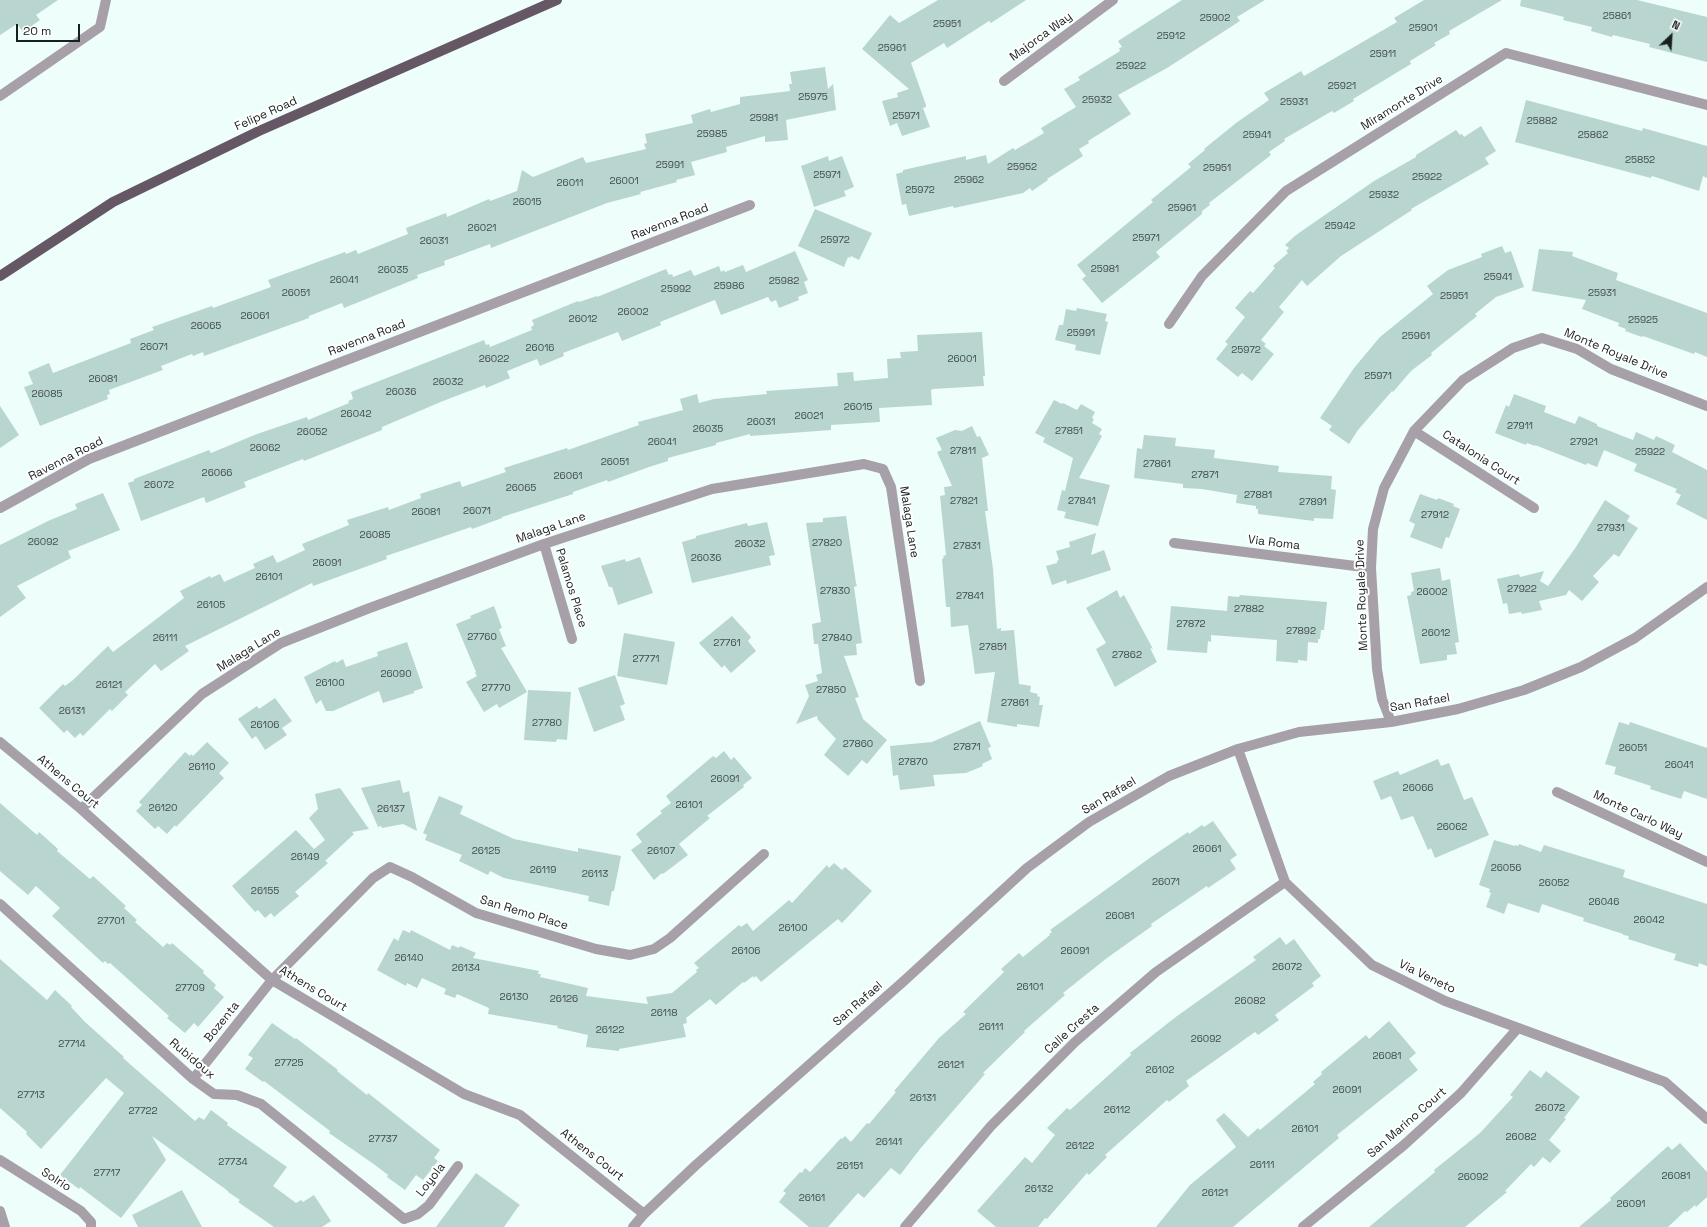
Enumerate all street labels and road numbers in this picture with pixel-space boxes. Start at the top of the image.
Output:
street label: Majorca Way [1007,10,1075,64]
street label: Miramonte Drive [1358,72,1446,134]
street label: Felipe Road [233,94,299,134]
street label: Ravenna Road [629,201,711,243]
street label: Ravenna Road [326,317,408,359]
street label: Monte Royale Drive [1562,326,1670,382]
street label: Catalonia Court [1439,428,1523,488]
street label: Ravenna Road [26,434,106,484]
street label: Malaga Lane [896,485,922,559]
street label: Malaga Lane [514,509,588,547]
street label: Via Roma [1247,533,1301,553]
street label: Monte Royale Drive [1353,539,1371,651]
street label: Palamos Place [552,547,590,629]
street label: Malaga Lane [214,625,284,675]
street label: San Rafael [1389,691,1451,715]
street label: Athens Court [34,752,102,812]
street label: San Rafael [1079,774,1139,818]
street label: Monte Carlo Way [1591,788,1685,842]
street label: San Remo Place [478,893,570,933]
street label: Via Veneto [1396,957,1458,997]
street label: Athens Court [276,963,350,1015]
street label: San Rafael [830,979,886,1029]
street label: Bozenta [201,999,243,1045]
street label: Calle Cresta [1042,1001,1102,1057]
street label: Rubidoux [166,1036,218,1082]
street label: San Marino Court [1365,1085,1449,1161]
street label: Athens Court [557,1126,627,1184]
street label: Loyola [413,1160,449,1200]
street label: Solrio [38,1165,74,1195]

